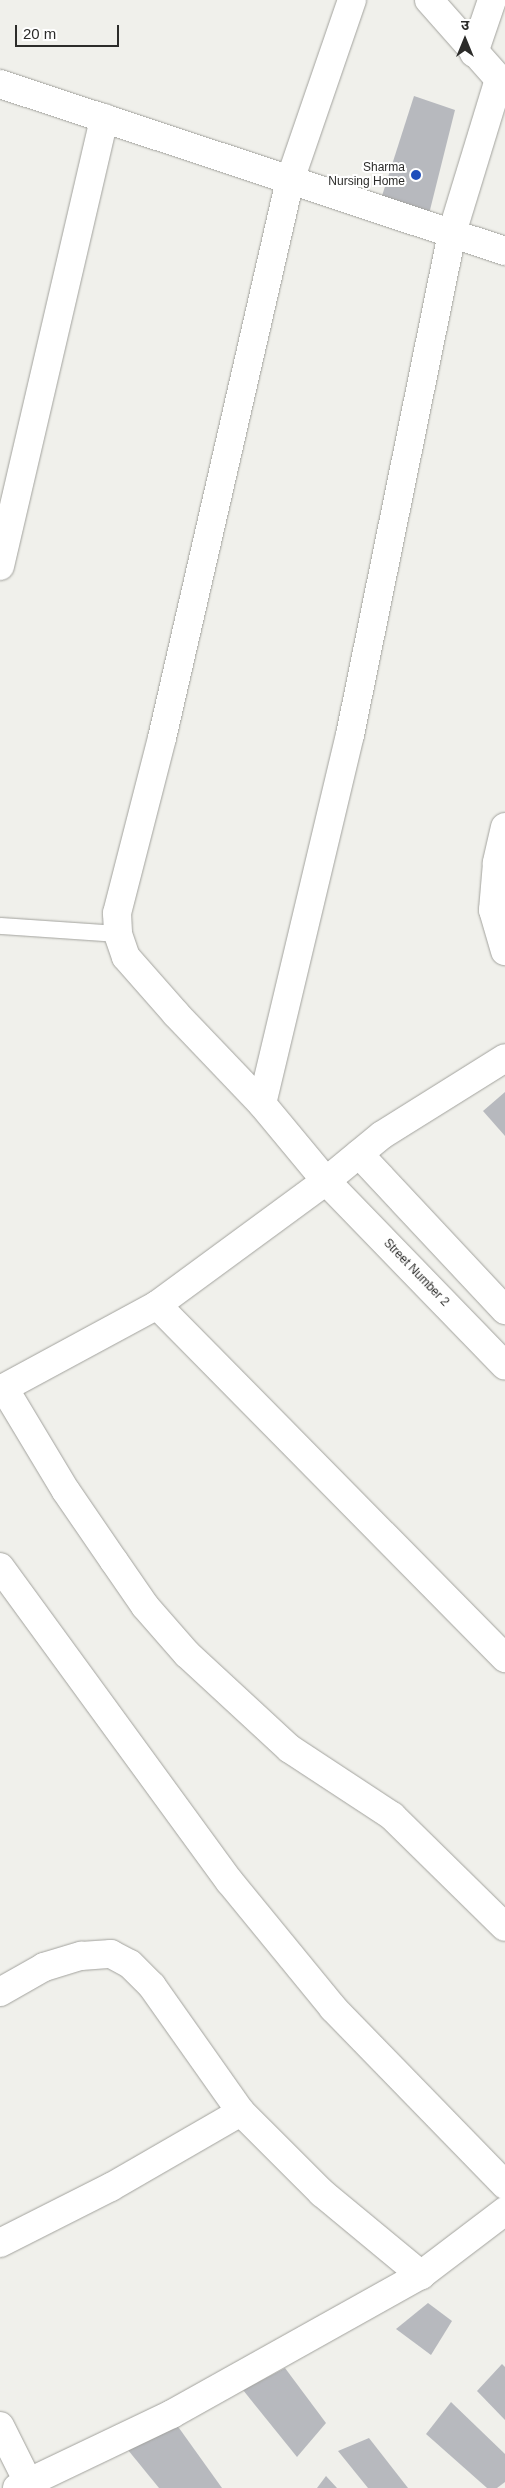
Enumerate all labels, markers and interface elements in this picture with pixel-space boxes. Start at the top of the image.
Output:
scale bar [18,15,121,47]
north arrow [440,15,490,65]
text: उ [461,17,469,33]
text: 20 m [23,25,56,42]
place label: Sharma Nursing Home [328,161,405,189]
marker: Sharma Nursing Home [409,168,423,182]
street label: Street Number 2 [380,1236,452,1310]

